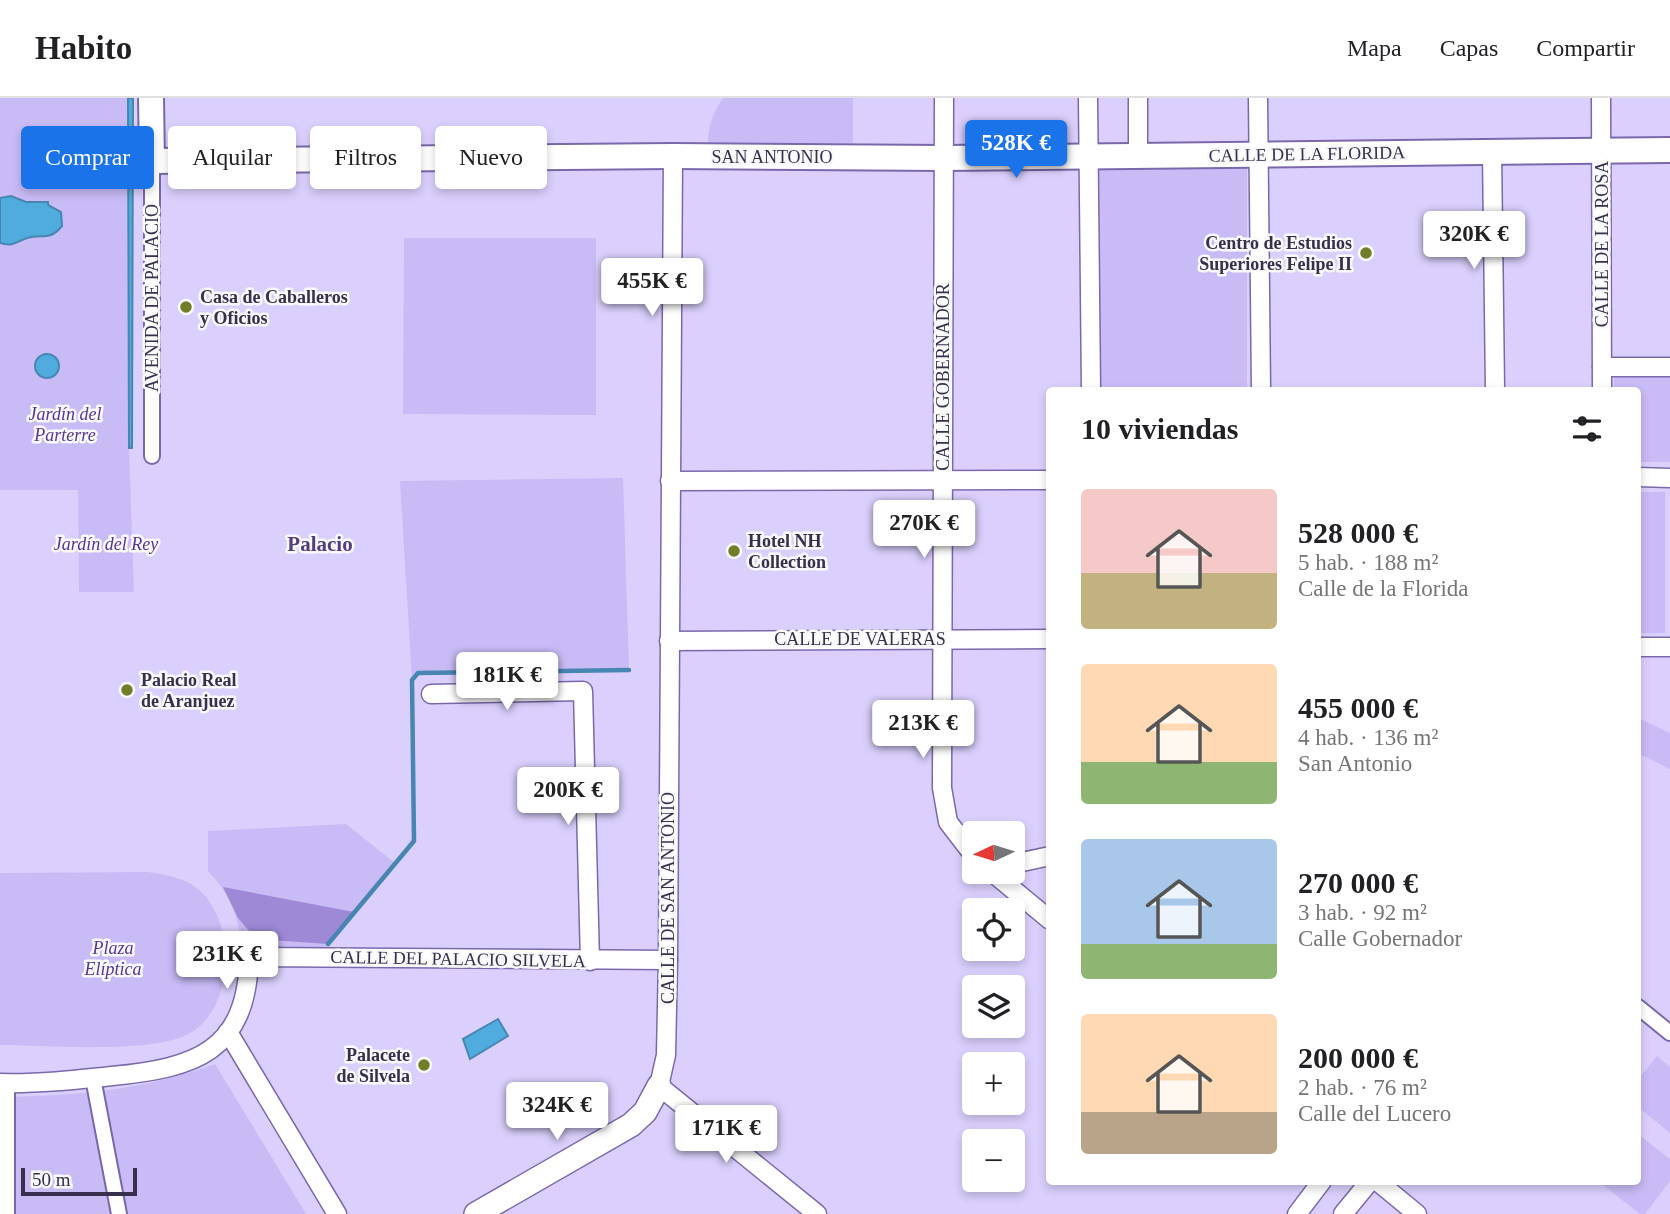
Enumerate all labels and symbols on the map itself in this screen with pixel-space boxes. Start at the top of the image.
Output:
pin: 528K € [959,120,1073,180]
street label: CALLE DE LA FLORIDA [1209,142,1405,166]
street label: SAN ANTONIO [711,147,833,167]
street label: CALLE DE LA ROSA [1592,161,1612,327]
street label: AVENIDA DE PALACIO [142,204,162,392]
pin: 320K € [1417,212,1531,271]
place label: Centro de Estudios Superiores Felipe II [1199,233,1352,274]
marker: Centro de Estudios Superiores Felipe II [1358,245,1374,261]
pin: 455K € [595,258,709,318]
street label: CALLE GOBERNADOR [933,283,953,471]
place label: Casa de Caballeros y Oficios [200,287,348,328]
marker: Casa de Caballeros y Oficios [178,299,194,315]
park label: Jardín del Parterre [29,404,101,445]
pin: 270K € [867,500,981,560]
place label: Hotel NH Collection [748,531,826,572]
district label: Palacio [287,532,353,556]
park label: Jardín del Rey [54,534,158,554]
marker: Hotel NH Collection [726,543,742,559]
street label: CALLE DE VALERAS [774,629,946,649]
pin: 181K € [450,652,564,712]
place label: Palacio Real de Aranjuez [141,670,236,711]
marker: Palacio Real de Aranjuez [119,682,135,698]
pin: 213K € [866,700,980,760]
pin: 200K € [511,768,625,827]
street label: CALLE DE SAN ANTONIO [658,792,678,1004]
north arrow [962,821,1026,884]
pin: 231K € [170,932,284,991]
park label: Plaza Elíptica [84,938,142,979]
street label: CALLE DEL PALACIO SILVELA [330,947,586,971]
place label: Palacete de Silvela [336,1045,410,1086]
marker: Palacete de Silvela [416,1057,432,1073]
pin: 324K € [500,1082,614,1142]
pin: 171K € [669,1105,783,1165]
scale bar [21,1165,136,1197]

